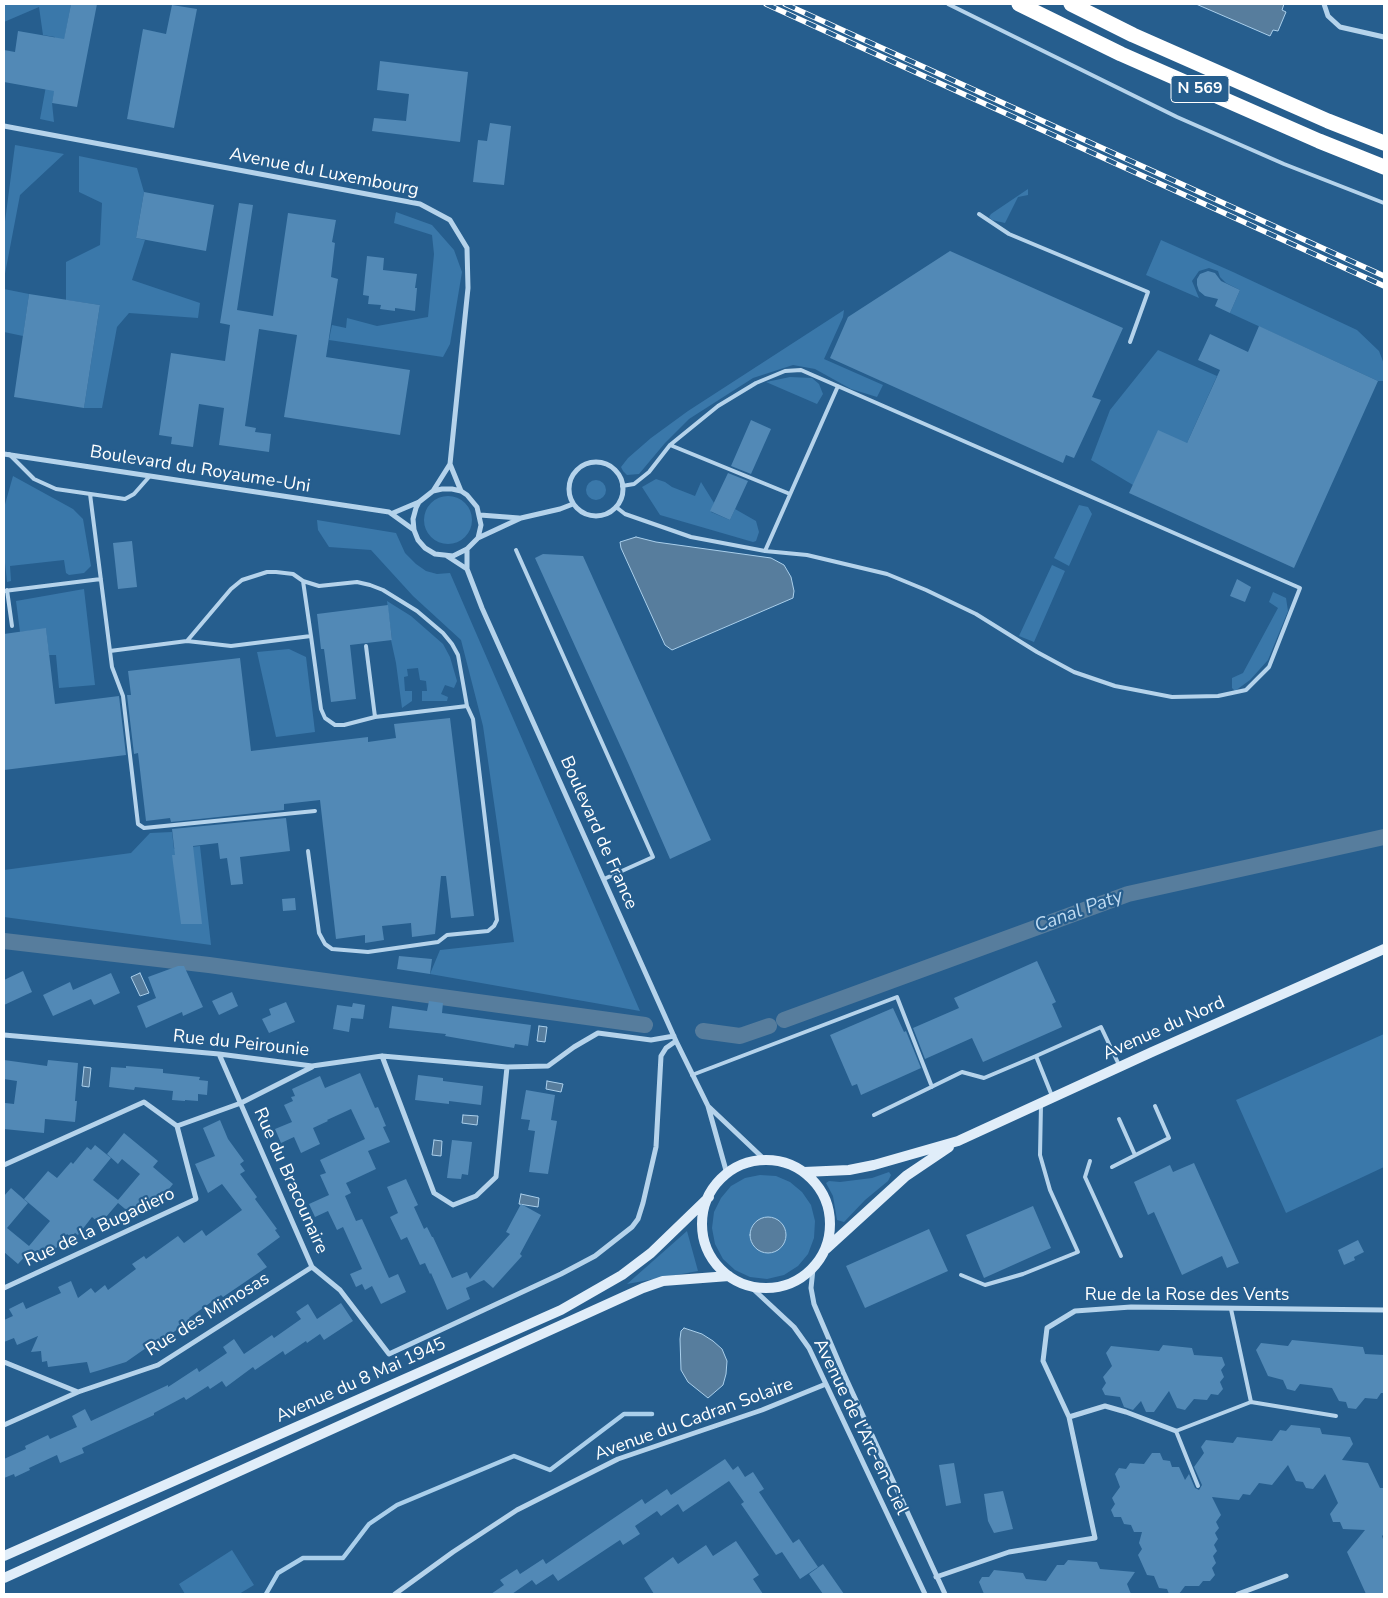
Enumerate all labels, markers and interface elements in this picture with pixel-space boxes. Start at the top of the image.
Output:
road number: N 569 [1171,76,1229,102]
street label: Avenue du Luxembourg [227,144,421,202]
street label: Boulevard du Royaume-Uni [88,442,312,498]
street label: Boulevard de France [555,753,641,913]
water label: Canal Paty [1032,886,1126,938]
street label: Avenue du Nord [1100,992,1228,1066]
street label: Rue du Peirounie [172,1026,310,1062]
street label: Rue du Bracounaire [248,1105,332,1257]
street label: Rue de la Bugadiero [21,1184,179,1272]
street label: Rue des Mimosas [142,1268,274,1362]
street label: Rue de la Rose des Vents [1085,1285,1289,1307]
street label: Avenue du 8 Mai 1945 [273,1334,449,1428]
street label: Avenue de l'Arc-en-Ciel [808,1335,912,1519]
street label: Avenue du Cadran Solaire [592,1374,796,1466]

